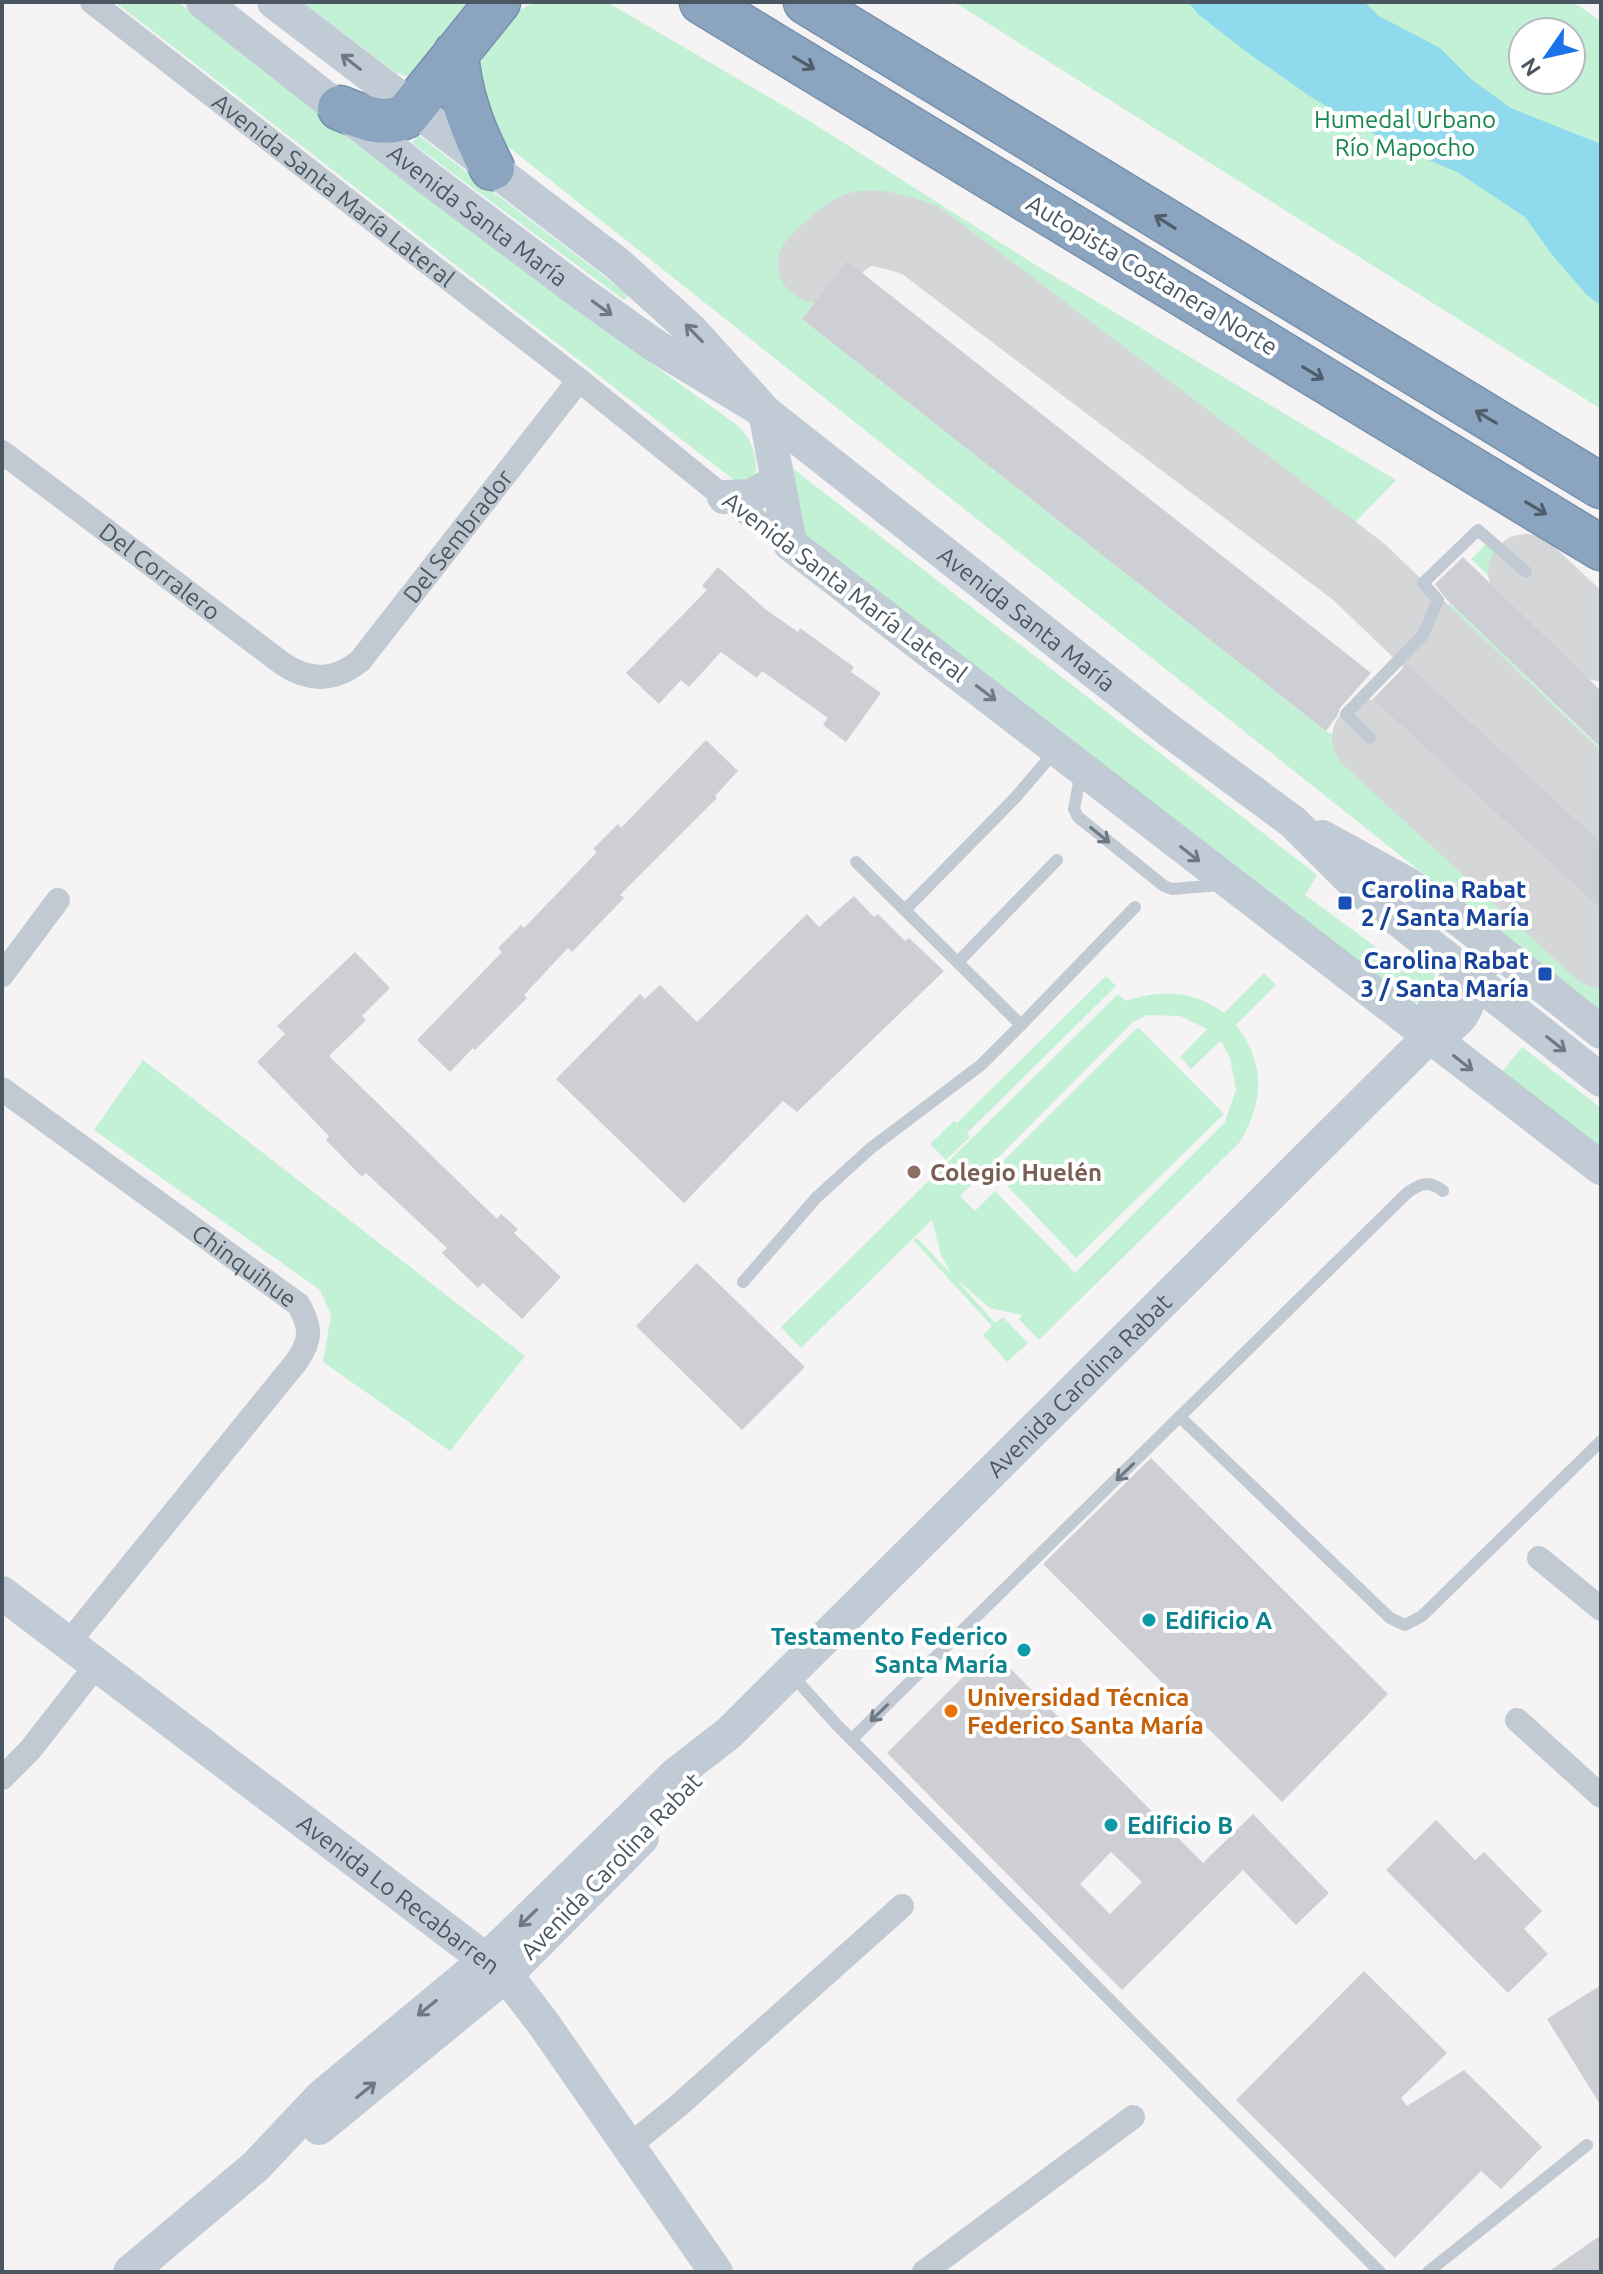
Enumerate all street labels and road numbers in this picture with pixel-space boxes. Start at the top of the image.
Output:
street label: Avenida Santa María Lateral [208,87,460,292]
street label: Avenida Santa María [383,139,573,292]
street label: Autopista Costanera Norte [1022,189,1282,361]
street label: Del Sembrador [397,464,518,608]
street label: Avenida Santa María Lateral [718,486,972,688]
street label: Del Corralero [94,517,226,625]
street label: Avenida Santa María [933,540,1121,697]
street label: Chinquihue [187,1219,302,1312]
street label: Avenida Carolina Rabat [981,1288,1177,1482]
street label: Avenida Carolina Rabat [515,1767,707,1965]
street label: Avenida Lo Recabarren [292,1809,505,1979]

